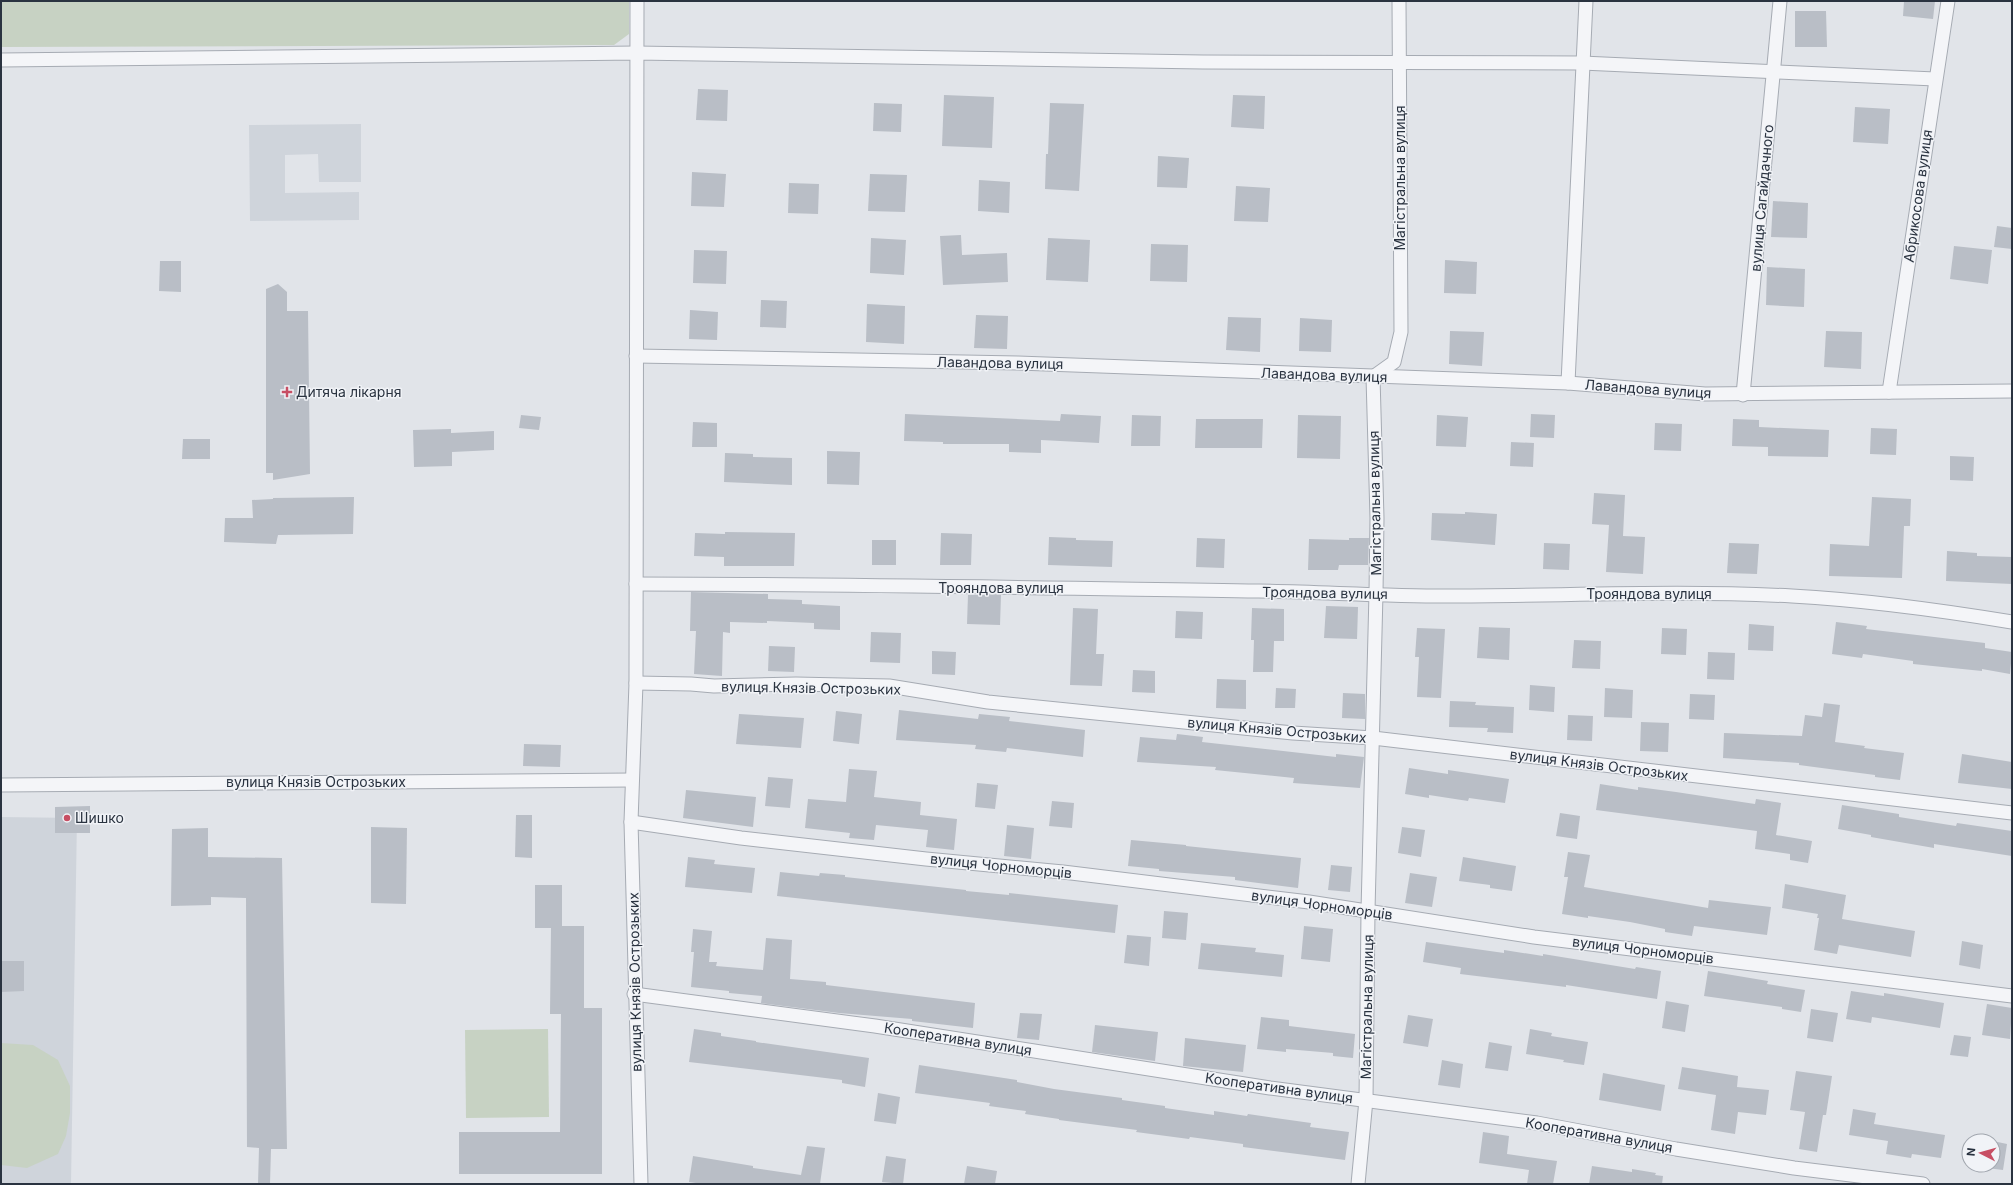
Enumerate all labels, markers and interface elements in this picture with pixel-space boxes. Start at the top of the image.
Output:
street label: Магістральна вулиця [1391,105,1408,251]
street label: вулиця Сагайдачного [1747,124,1776,272]
street label: Абрикосова вулиця [1900,128,1935,264]
street label: Лавандова вулиця [936,353,1064,372]
street label: Лавандова вулиця [1260,364,1388,385]
street label: Лавандова вулиця [1584,376,1712,401]
place label: Дитяча лікарня [296,383,401,400]
marker: Дитяча лікарня [281,386,293,398]
street label: Магістральна вулиця [1365,430,1384,576]
street label: Трояндова вулиця [938,579,1064,596]
street label: Трояндова вулиця [1262,583,1388,602]
street label: Трояндова вулиця [1586,585,1712,602]
street label: вулиця Князів Острозьких [721,677,901,698]
street label: вулиця Князів Острозьких [1187,713,1368,746]
street label: вулиця Князів Острозьких [1509,745,1690,784]
street label: вулиця Князів Острозьких [226,773,406,790]
place label: Шишко [75,809,124,826]
marker: Шишко [62,813,72,823]
street label: вулиця Чорноморців [929,850,1073,881]
street label: вулиця Чорноморців [1250,886,1394,923]
street label: вулиця Князів Острозьких [624,892,645,1072]
street label: вулиця Чорноморців [1571,932,1715,967]
street label: Магістральна вулиця [1357,934,1376,1080]
street label: Кооперативна вулиця [883,1018,1033,1059]
street label: Кооперативна вулиця [1204,1069,1354,1106]
street label: Кооперативна вулиця [1524,1113,1674,1156]
north arrow [1961,1133,2001,1173]
text: N [1964,1147,1978,1157]

